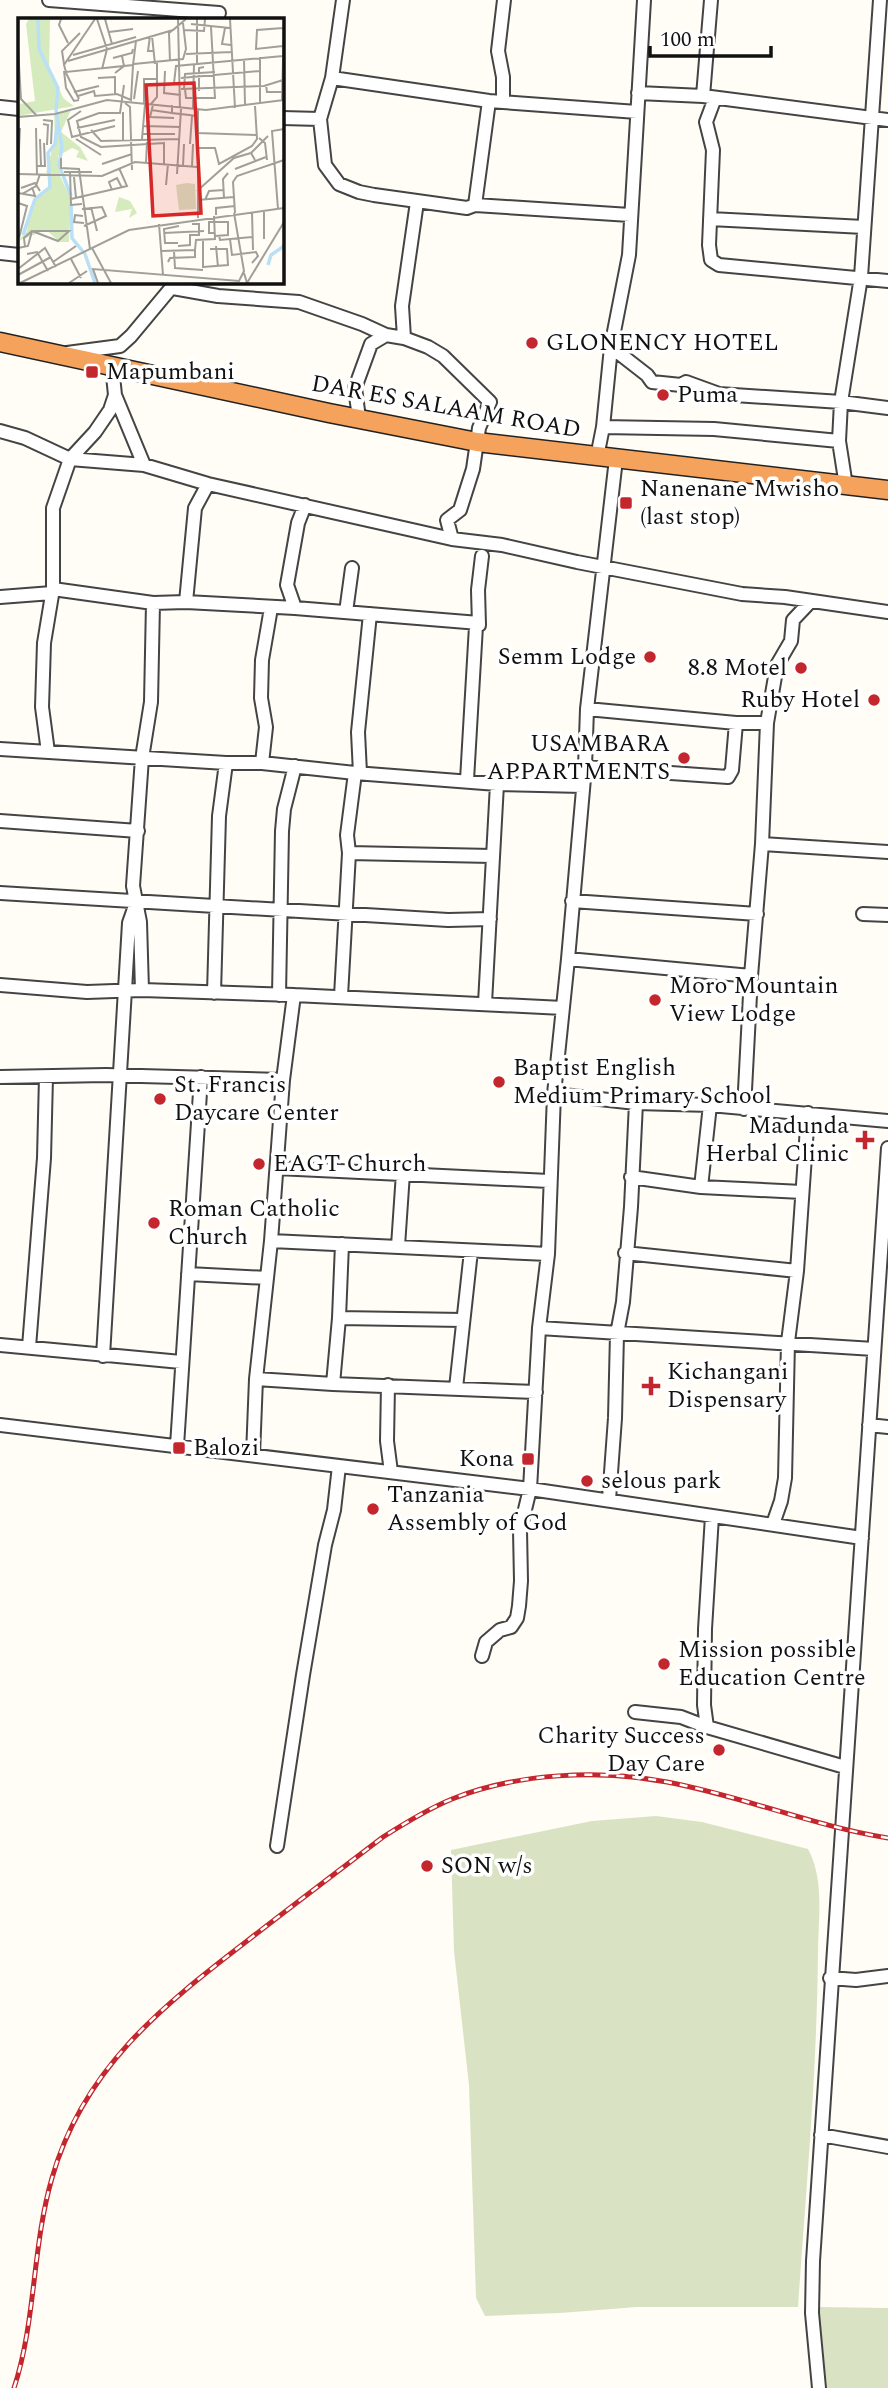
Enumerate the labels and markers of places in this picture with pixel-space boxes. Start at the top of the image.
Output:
place label: GLONENCY HOTEL [546,325,779,361]
marker: GLONENCY HOTEL [524,335,540,351]
place label: Mapumbani [106,354,235,390]
marker: Mapumbani [84,364,100,380]
place label: Puma [677,377,738,413]
marker: Puma [655,387,671,403]
place label: Nanenane Mwisho (last stop) [640,471,839,535]
marker: Nanenane Mwisho (last stop) [618,495,634,511]
place label: Semm Lodge [498,639,636,675]
marker: Semm Lodge [642,649,658,665]
place label: 8.8 Motel [688,650,787,686]
marker: 8.8 Motel [793,660,809,676]
place label: Ruby Hotel [740,682,860,718]
marker: Ruby Hotel [866,692,882,708]
place label: USAMBARA APPARTMENTS [487,726,670,790]
marker: USAMBARA APPARTMENTS [676,750,692,766]
place label: Moro Mountain View Lodge [669,968,839,1032]
marker: Moro Mountain View Lodge [647,992,663,1008]
place label: Baptist English Medium Primary School [513,1050,772,1114]
place label: St. Francis Daycare Center [174,1067,339,1131]
marker: Baptist English Medium Primary School [491,1074,507,1090]
marker: St. Francis Daycare Center [152,1091,168,1107]
place label: Madunda Herbal Clinic [705,1108,849,1172]
marker: Madunda Herbal Clinic [855,1130,875,1150]
place label: EAGT Church [273,1146,426,1182]
marker: EAGT Church [251,1156,267,1172]
place label: Roman Catholic Church [168,1191,340,1255]
marker: Roman Catholic Church [146,1215,162,1231]
place label: Kichangani Dispensary [667,1354,788,1418]
marker: Kichangani Dispensary [641,1376,661,1396]
place label: Balozi [193,1430,259,1466]
marker: Balozi [171,1440,187,1456]
place label: Kona [459,1441,514,1477]
marker: Kona [520,1451,536,1467]
place label: selous park [601,1463,721,1499]
marker: selous park [579,1473,595,1489]
place label: Tanzania Assembly of God [387,1477,567,1541]
marker: Tanzania Assembly of God [365,1501,381,1517]
place label: Mission possible Education Centre [678,1632,866,1696]
marker: Mission possible Education Centre [656,1656,672,1672]
place label: Charity Success Day Care [538,1718,705,1782]
marker: Charity Success Day Care [711,1742,727,1758]
place label: SON w/s [441,1848,533,1884]
marker: SON w/s [419,1858,435,1874]

